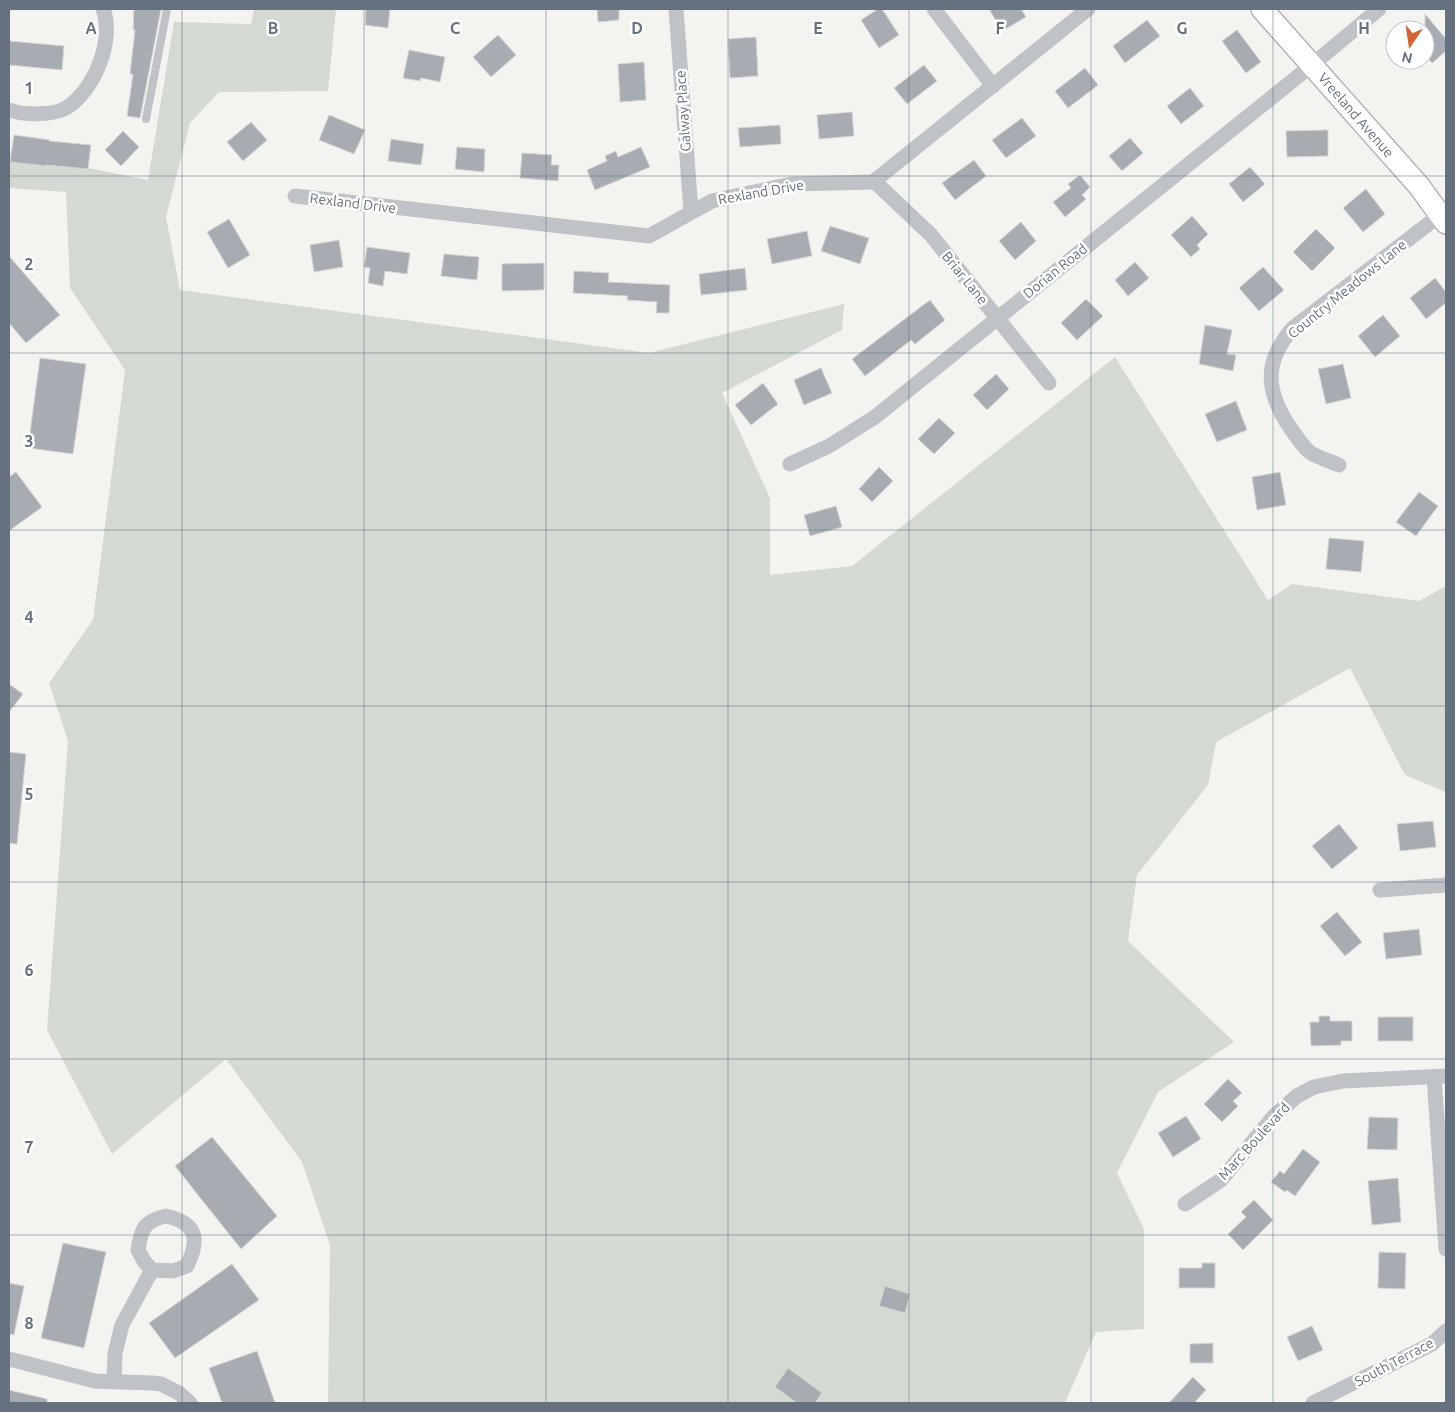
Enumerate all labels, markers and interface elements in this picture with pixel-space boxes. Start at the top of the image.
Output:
text: A [85,19,97,37]
text: B [268,19,278,37]
text: C [450,19,460,37]
text: D [631,19,643,37]
text: E [813,19,823,37]
text: F [996,19,1005,37]
text: G [1176,19,1188,37]
text: H [1358,19,1370,37]
north arrow [1385,20,1435,70]
text: N [1400,49,1414,67]
street label: Vreeland Avenue [1315,69,1397,161]
street label: Galway Place [672,70,694,152]
text: 1 [24,79,34,97]
street label: Rexland Drive [717,177,805,207]
street label: Rexland Drive [309,190,397,216]
street label: Country Meadows Lane [1285,236,1409,342]
street label: Dorian Road [1020,240,1090,302]
street label: Briar Lane [939,248,991,308]
text: 2 [24,255,34,273]
text: 3 [24,432,34,450]
text: 4 [24,608,34,626]
text: 5 [24,785,34,803]
text: 6 [24,961,34,979]
street label: Marc Boulevard [1215,1099,1293,1183]
text: 7 [24,1138,34,1156]
text: 8 [24,1314,34,1332]
street label: South Terrace [1352,1334,1436,1390]

